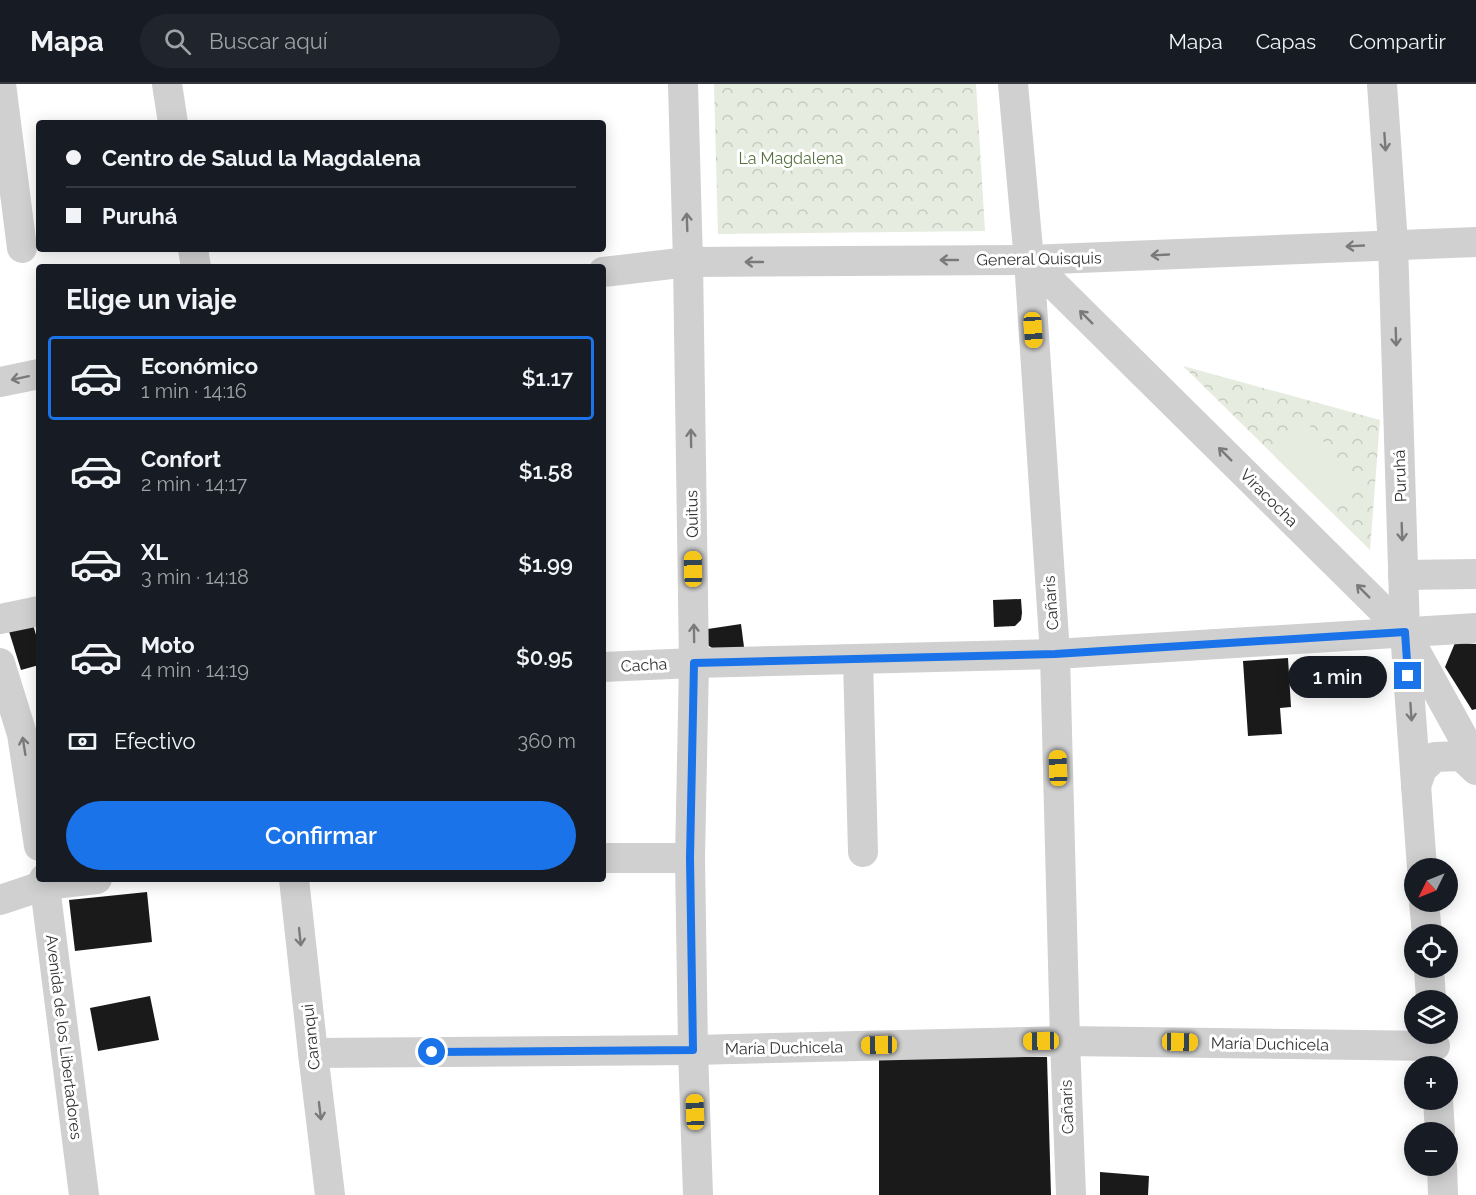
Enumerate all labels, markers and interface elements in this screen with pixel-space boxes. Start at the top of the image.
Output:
search box [140,14,560,68]
text: Mapa [30,25,104,58]
icon: search [161,25,194,58]
text: Buscar aquí [209,28,328,54]
text: Mapa [1168,29,1223,54]
text: Capas [1256,29,1316,54]
text: Compartir [1349,29,1446,54]
one-way arrow [1380,132,1391,152]
text: Centro de Salud la Magdalena [102,145,421,171]
park label: La Magdalena [738,149,844,168]
text: Puruhá [102,203,177,229]
one-way arrow [681,212,692,232]
one-way arrow [1345,240,1365,251]
street label: General Quisquis [976,248,1102,270]
one-way arrow [1150,249,1170,260]
one-way arrow [940,255,960,266]
one-way arrow [745,256,765,268]
text: Elige un viaje [66,284,237,315]
one-way arrow [1079,309,1094,324]
car [1023,311,1043,349]
one-way arrow [1390,327,1401,347]
icon: car [69,351,123,405]
text: Económico [141,353,258,379]
text: $1.17 [522,365,573,391]
one-way arrow [10,373,30,384]
text: 1 min · 14:16 [141,379,247,403]
one-way arrow [685,428,696,448]
icon: car [69,444,123,498]
text: Confort [141,446,221,472]
one-way arrow [1217,447,1232,461]
street label: Puruhá [1390,449,1410,503]
text: $1.58 [519,458,573,484]
street label: Viracocha [1236,465,1302,531]
text: 2 min · 14:17 [141,472,247,496]
street label: Quitus [682,490,702,538]
one-way arrow [1396,521,1408,541]
icon: car [69,537,123,591]
text: XL [141,539,168,565]
text: $1.99 [518,551,573,577]
car [684,551,702,587]
text: 3 min · 14:18 [141,565,249,589]
street label: Cañaris [1040,575,1062,631]
one-way arrow [1356,584,1371,598]
one-way arrow [688,623,699,643]
icon: car [69,630,123,684]
text: Moto [141,632,195,658]
text: $0.95 [516,644,573,670]
street label: Cacha [620,654,668,676]
callout: 1 min [1288,655,1387,697]
text: 4 min · 14:19 [141,658,249,682]
route end [1394,662,1421,689]
text: 1 min [1313,665,1362,689]
one-way arrow [1406,701,1417,721]
icon: cash [66,725,99,758]
text: Efectivo [114,728,196,754]
text: 360 m [518,729,576,753]
one-way arrow [18,737,29,757]
car [1048,750,1068,786]
button: Confirmar [66,801,576,870]
north arrow [1404,858,1458,912]
map controls [1404,858,1458,1176]
button: locate [1404,924,1458,978]
one-way arrow [295,927,306,947]
street label: Avenida de los Libertadores [42,933,86,1141]
button: layers [1404,990,1458,1044]
street label: Caranqui [298,1003,324,1071]
car [1023,1032,1059,1050]
car [1162,1033,1198,1051]
street label: María Duchicela [1211,1033,1329,1055]
car [861,1036,897,1054]
street label: María Duchicela [725,1037,843,1059]
route start [418,1038,445,1065]
button: + [1404,1056,1458,1110]
street label: Cañaris [1057,1079,1077,1135]
car [685,1094,705,1130]
one-way arrow [315,1101,326,1120]
button: − [1404,1122,1458,1176]

